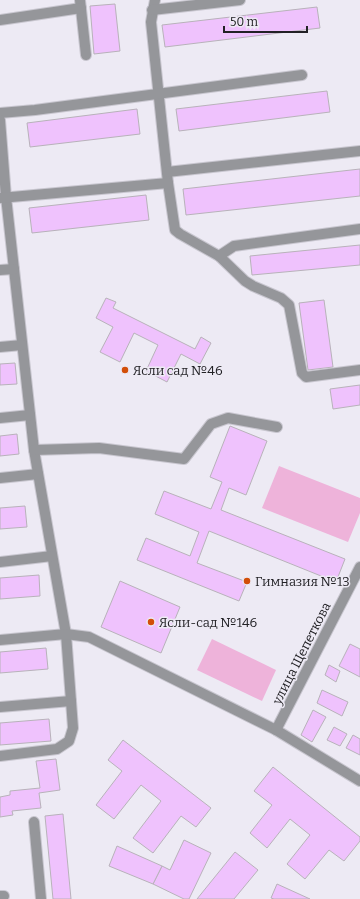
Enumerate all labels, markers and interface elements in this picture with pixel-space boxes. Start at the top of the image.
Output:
scale bar [224,8,307,34]
text: 50 m [230,15,259,29]
place label: Ясли сад №46 [133,363,223,378]
marker: Ясли сад №46 [120,365,130,375]
place label: Гимназия №13 [255,574,350,589]
marker: Гимназия №13 [242,576,252,586]
street label: улица Щепеткова [269,600,334,708]
place label: Ясли-сад №146 [159,615,258,630]
marker: Ясли-сад №146 [146,617,156,627]

